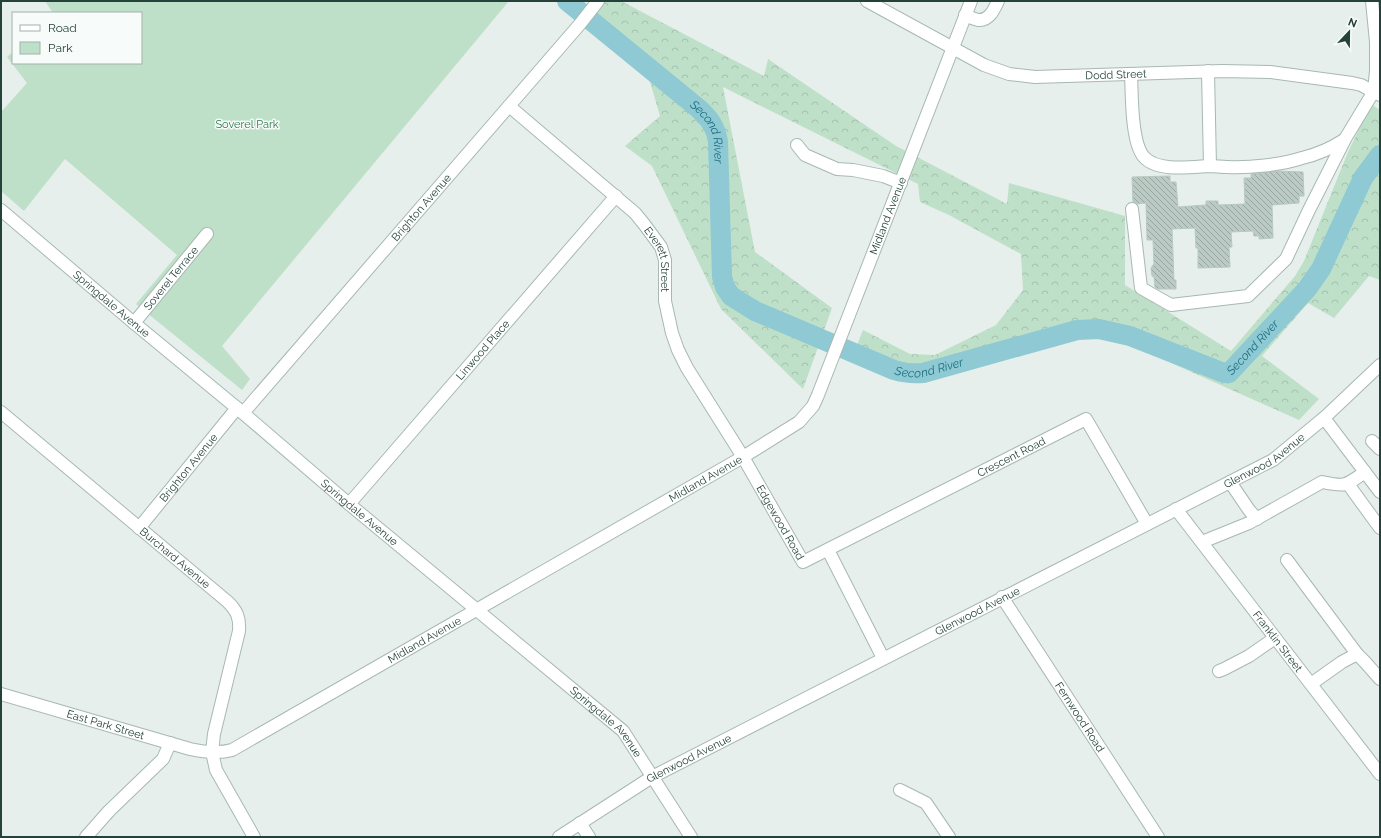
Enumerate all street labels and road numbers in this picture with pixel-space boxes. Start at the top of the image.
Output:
street label: Dodd Street [1085,67,1147,82]
street label: Brighton Avenue [389,171,454,244]
street label: Midland Avenue [867,175,909,256]
street label: Everett Street [642,224,672,292]
street label: Soverel Terrace [141,243,201,313]
street label: Springdale Avenue [71,268,153,340]
street label: Linwood Place [453,317,512,382]
street label: Brighton Avenue [157,430,220,504]
street label: Glenwood Avenue [1221,430,1308,491]
street label: Crescent Road [975,434,1048,479]
street label: Midland Avenue [666,452,745,505]
street label: Springdale Avenue [318,476,401,549]
street label: Edgewood Road [754,482,807,562]
street label: Burchard Avenue [137,525,213,591]
street label: Glenwood Avenue [933,584,1022,638]
street label: Franklin Street [1250,608,1306,675]
street label: Midland Avenue [385,613,464,666]
street label: Fernwood Road [1053,680,1107,754]
street label: Springdale Avenue [568,683,645,760]
street label: East Park Street [65,707,146,742]
street label: Glenwood Avenue [644,731,734,785]

